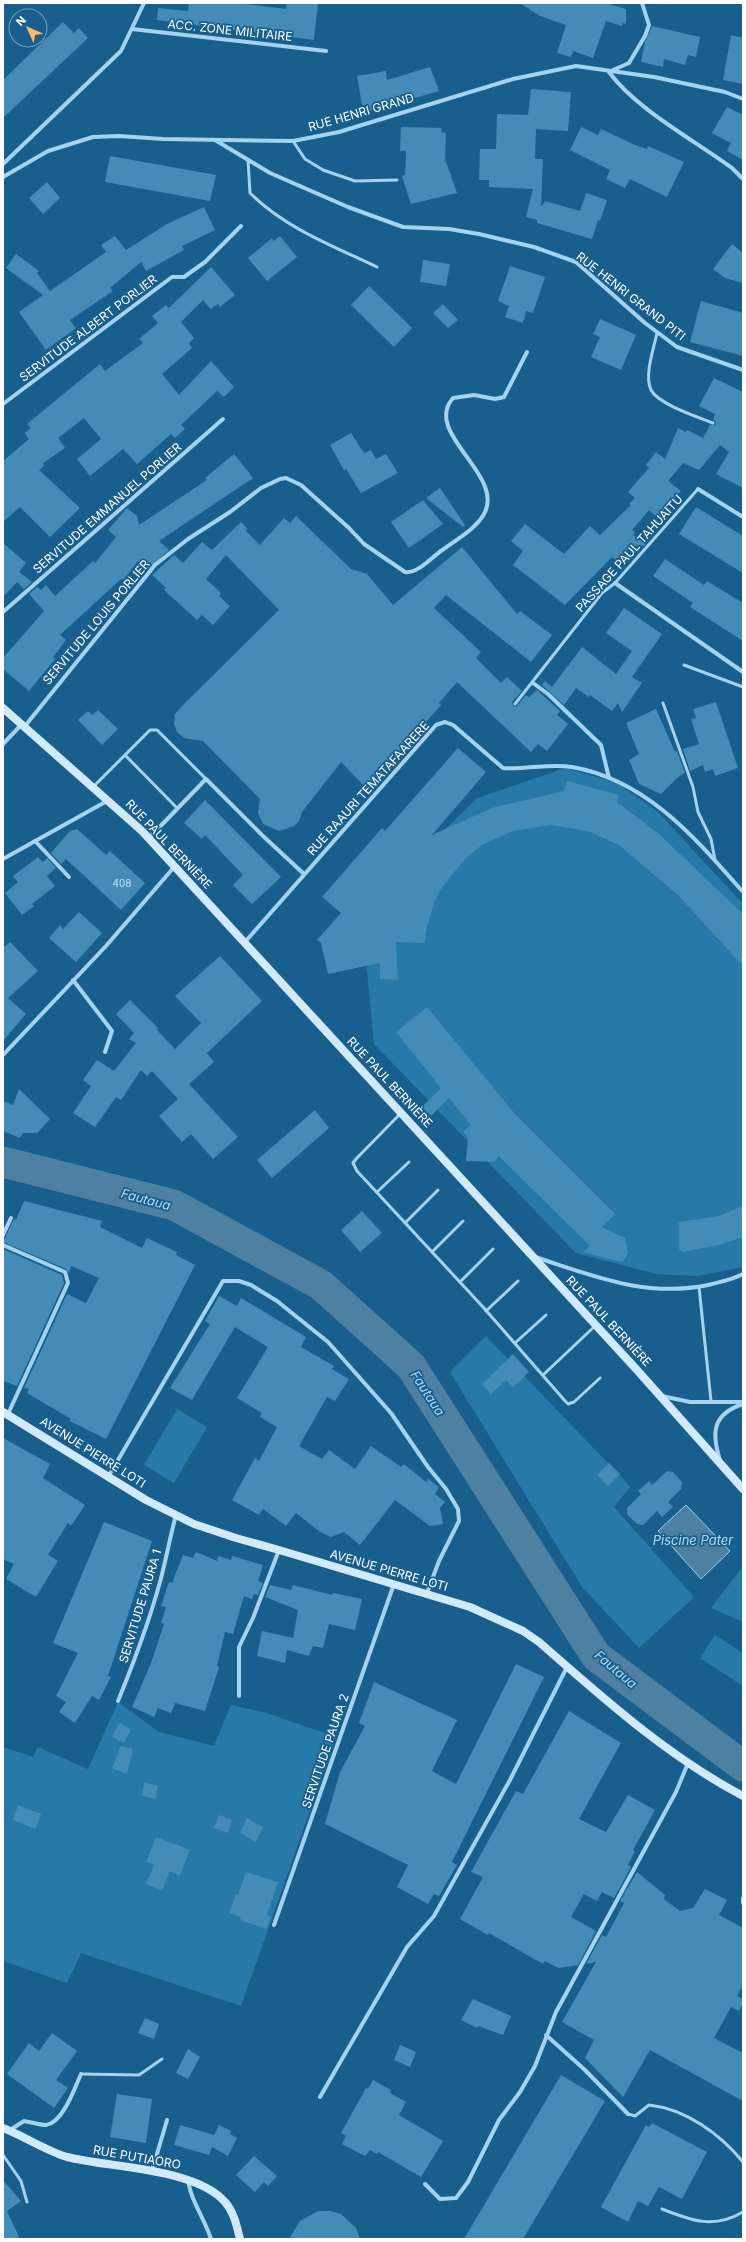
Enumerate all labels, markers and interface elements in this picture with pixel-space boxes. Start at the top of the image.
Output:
north arrow [8,8,48,48]
text: N [13,13,29,29]
street label: ACC. ZONE MILITAIRE [167,16,293,44]
street label: RUE HENRI GRAND [306,90,416,134]
street label: RUE HENRI GRAND PITI [573,249,689,343]
street label: SERVITUDE ALBERT PORLIER [16,271,160,385]
street label: SERVITUDE EMMANUEL PORLIER [30,439,185,577]
street label: PASSAGE PAUL TAHUAITU [572,491,686,615]
street label: SERVITUDE LOUIS PORLIER [39,556,153,687]
street label: RUE RAAURI TEMATAFAARERE [304,718,432,858]
street label: RUE PAUL BERNIÈRE [122,796,216,892]
house number: 408 [113,877,131,889]
street label: RUE PAUL BERNIÈRE [344,1034,436,1130]
water label: Fautaua [119,1185,173,1213]
street label: RUE PAUL BERNIÈRE [563,1273,655,1369]
water label: Fautaua [408,1367,449,1419]
street label: AVENUE PIERRE LOTI [37,1413,149,1491]
water label: Piscine Pater [653,1532,734,1548]
street label: AVENUE PIERRE LOTI [328,1546,450,1594]
street label: SERVITUDE PAURA 1 [116,1547,164,1665]
water label: Fautaua [591,1647,641,1691]
street label: SERVITUDE PAURA 2 [298,1692,352,1810]
street label: RUE PUTIAORO [92,2142,182,2172]

